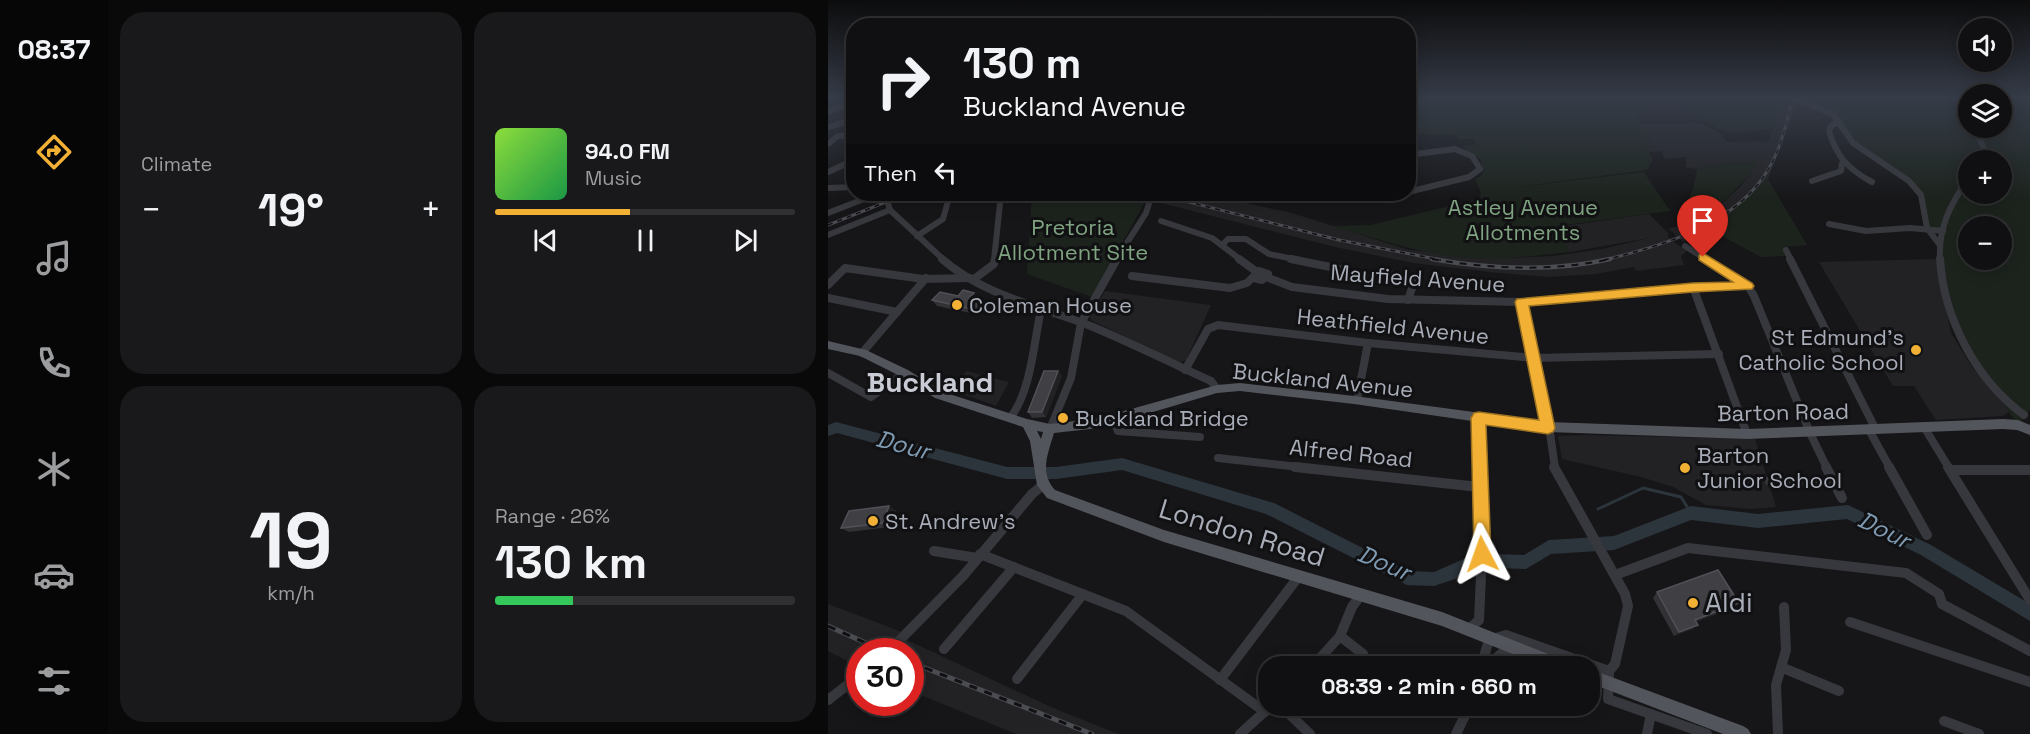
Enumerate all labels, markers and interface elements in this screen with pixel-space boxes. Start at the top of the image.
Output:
map controls [1958,18,2012,270]
button: sound [1958,18,2012,72]
text: 08:37 [17,32,91,67]
text: 130 m [963,37,1081,90]
icon: right [864,42,942,120]
button: layers [1958,84,2012,138]
text: Buckland Avenue [963,89,1186,124]
icon: directions [33,131,75,173]
text: 94.0 FM [585,137,670,165]
button: + [1958,150,2012,204]
text: Climate [141,151,212,177]
icon: left [929,156,962,189]
text: Then [864,159,917,187]
text: Music [585,165,642,191]
text: 19° [258,182,324,239]
text: − [141,189,161,231]
text: + [421,189,441,231]
park label: Astley Avenue Allotments [1448,193,1598,246]
pin [1677,195,1728,257]
icon: arrive [1686,204,1719,237]
park label: Pretoria Allotment Site [998,213,1148,266]
button: − [1958,216,2012,270]
icon: previous [529,224,562,257]
icon: pause [629,224,662,257]
icon: next [729,224,762,257]
icon: music [33,237,75,279]
street label: Mayfield Avenue [1330,258,1506,298]
place label: Coleman House [969,291,1132,319]
marker: Coleman House [950,298,964,312]
street label: Heathfield Avenue [1296,302,1490,350]
place label: St Edmund's Catholic School [1738,323,1904,376]
icon: phone [33,342,75,384]
marker: St Edmund's Catholic School [1909,343,1923,357]
street label: Buckland Avenue [1231,357,1415,403]
district label: Buckland [867,364,993,400]
street label: Barton Road [1717,397,1849,427]
place label: Buckland Bridge [1075,404,1249,432]
marker: Buckland Bridge [1056,411,1070,425]
water label: Dour [873,422,936,467]
street label: Alfred Road [1288,433,1414,473]
place label: Barton Junior School [1697,441,1842,494]
icon: climate [33,448,75,490]
marker: Barton Junior School [1678,461,1692,475]
text: 19 [249,491,333,591]
street label: London Road [1155,491,1329,574]
text: Range · 26% [495,503,610,529]
water label: Dour [1853,504,1918,557]
place label: St. Andrew's [885,507,1016,535]
marker: St. Andrew's [866,514,880,528]
position arrow [1450,522,1514,586]
text: 130 km [495,534,647,591]
water label: Dour [1353,538,1418,589]
icon: car [33,554,75,596]
text: km/h [267,580,315,606]
place label: Aldi [1705,585,1753,620]
marker: Aldi [1686,596,1700,610]
speed limit sign: 30 [846,638,924,716]
icon: filters [33,660,75,702]
text: 08:39 · 2 min · 660 m [1321,672,1537,700]

